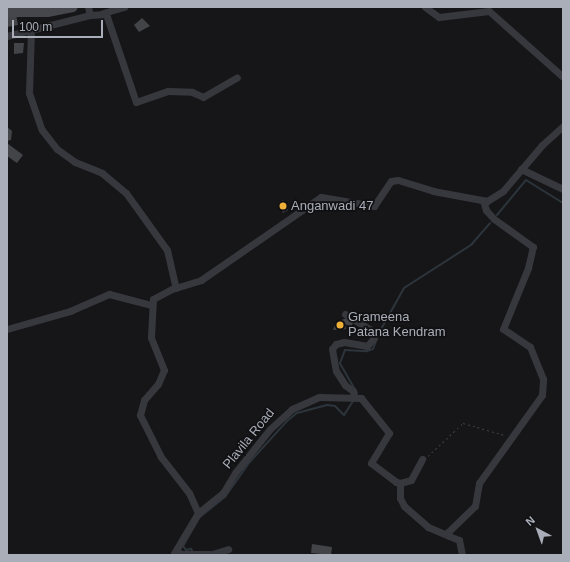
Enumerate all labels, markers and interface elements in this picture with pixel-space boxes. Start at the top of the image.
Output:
scale bar [14,12,105,38]
text: 100 m [19,20,52,34]
place label: Anganwadi 47 [291,198,373,214]
marker: Anganwadi 47 [278,201,288,211]
place label: Grameena Patana Kendram [348,310,446,341]
marker: Grameena Patana Kendram [335,320,345,330]
street label: Plavila Road [220,406,278,472]
north arrow [518,510,558,550]
text: N [523,514,537,528]

